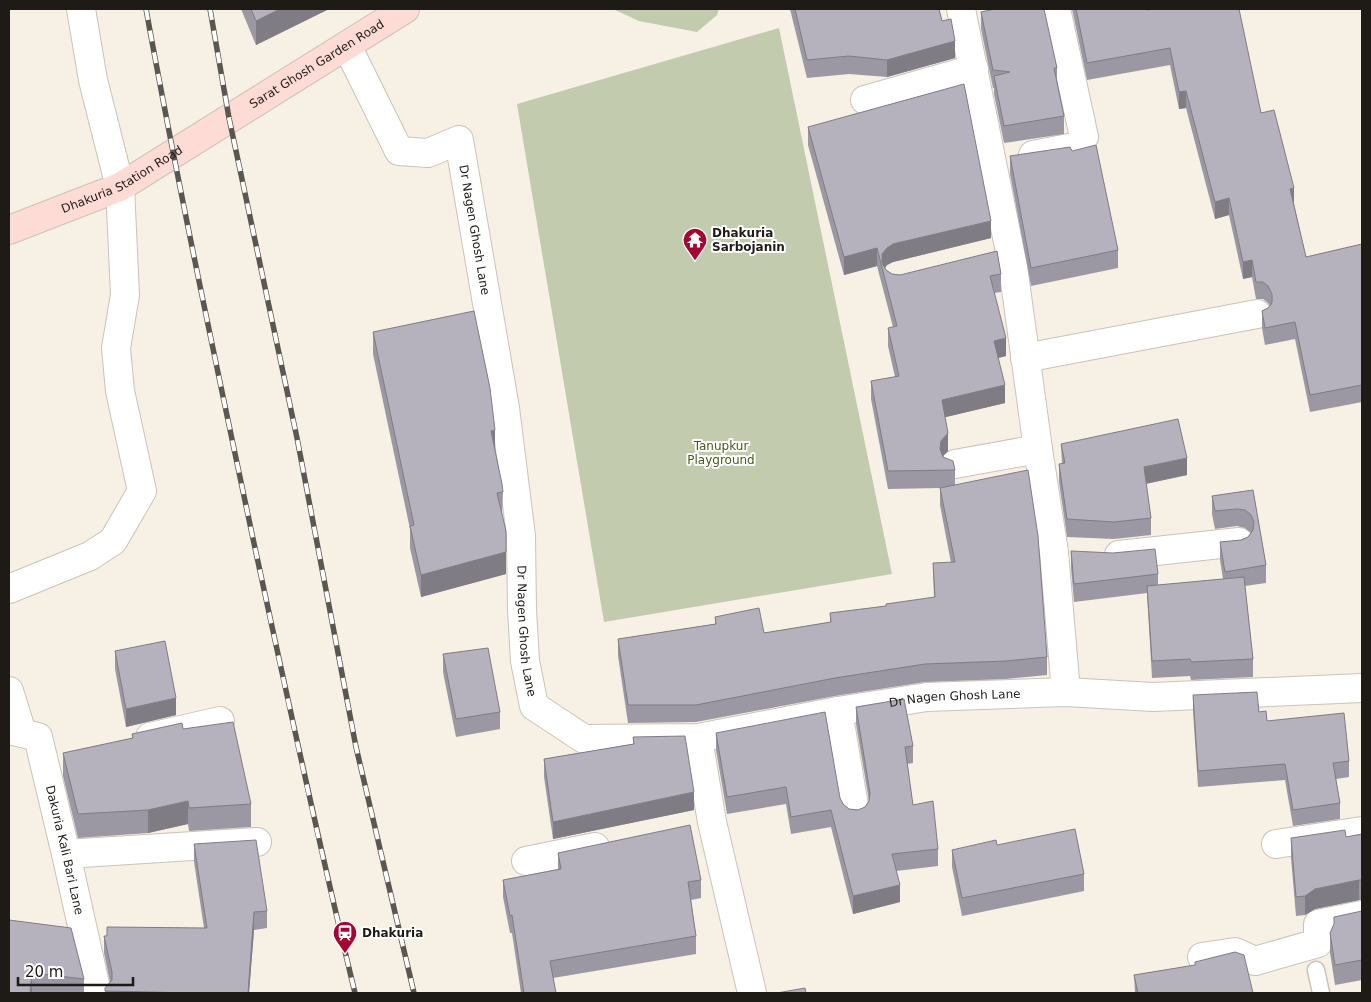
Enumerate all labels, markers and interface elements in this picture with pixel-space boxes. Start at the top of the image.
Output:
street label: Sarat Ghosh Garden Road [247,17,387,111]
street label: Dhakuria Station Road [59,143,185,216]
street label: Dr Nagen Ghosh Lane [456,164,492,296]
place label: Dhakuria Sarbojanin [712,226,785,254]
temple icon: Dhakuria Sarbojanin [682,227,708,261]
park label: Tanupkur Playground [687,439,755,467]
street label: Dr Nagen Ghosh Lane [514,565,539,698]
street label: Dr Nagen Ghosh Lane [888,687,1021,710]
street label: Dakuria Kali Bari Lane [43,784,86,916]
station icon: Dhakuria [332,920,358,954]
place label: Dhakuria [362,926,423,940]
scale bar [18,954,132,986]
text: 20 m [25,963,63,981]

